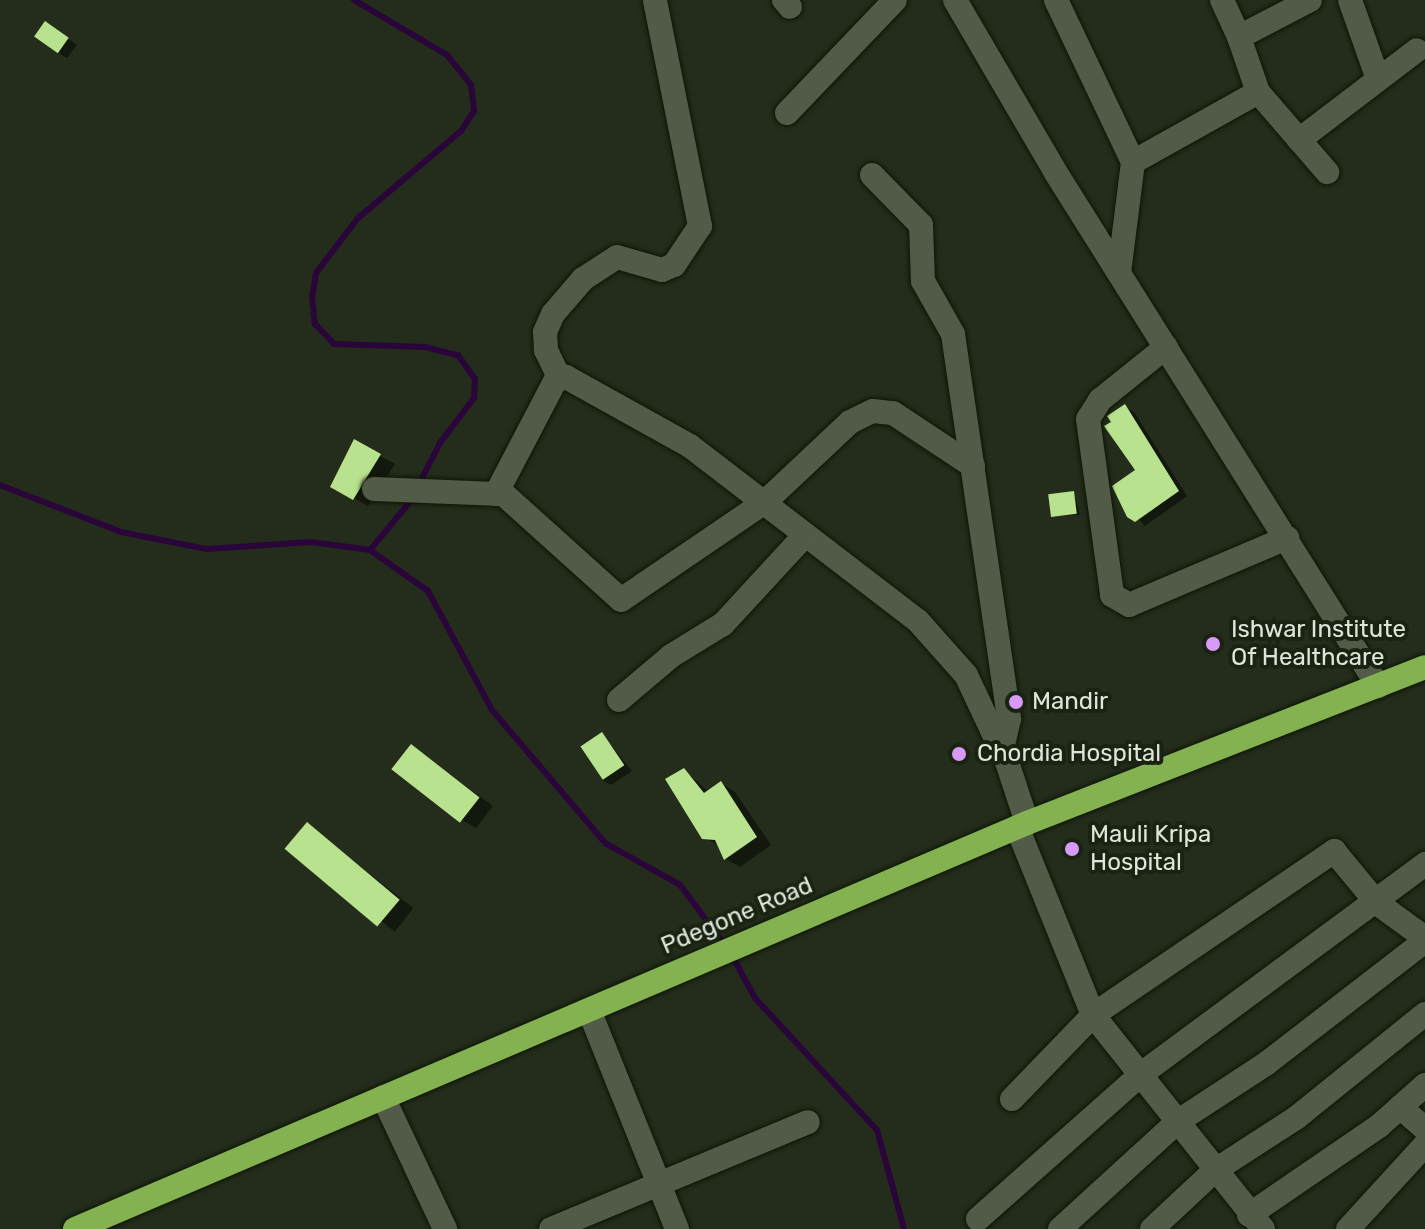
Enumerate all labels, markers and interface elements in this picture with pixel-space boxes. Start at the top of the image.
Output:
place label: Ishwar Institute Of Healthcare [1231,616,1407,672]
marker: Ishwar Institute Of Healthcare [1202,633,1224,655]
place label: Mandir [1032,688,1108,716]
marker: Mandir [1007,693,1025,711]
place label: Chordia Hospital [977,740,1161,768]
marker: Chordia Hospital [948,743,970,765]
place label: Mauli Kripa Hospital [1090,821,1211,877]
marker: Mauli Kripa Hospital [1061,838,1083,860]
street label: Pdegone Road [657,871,817,961]

